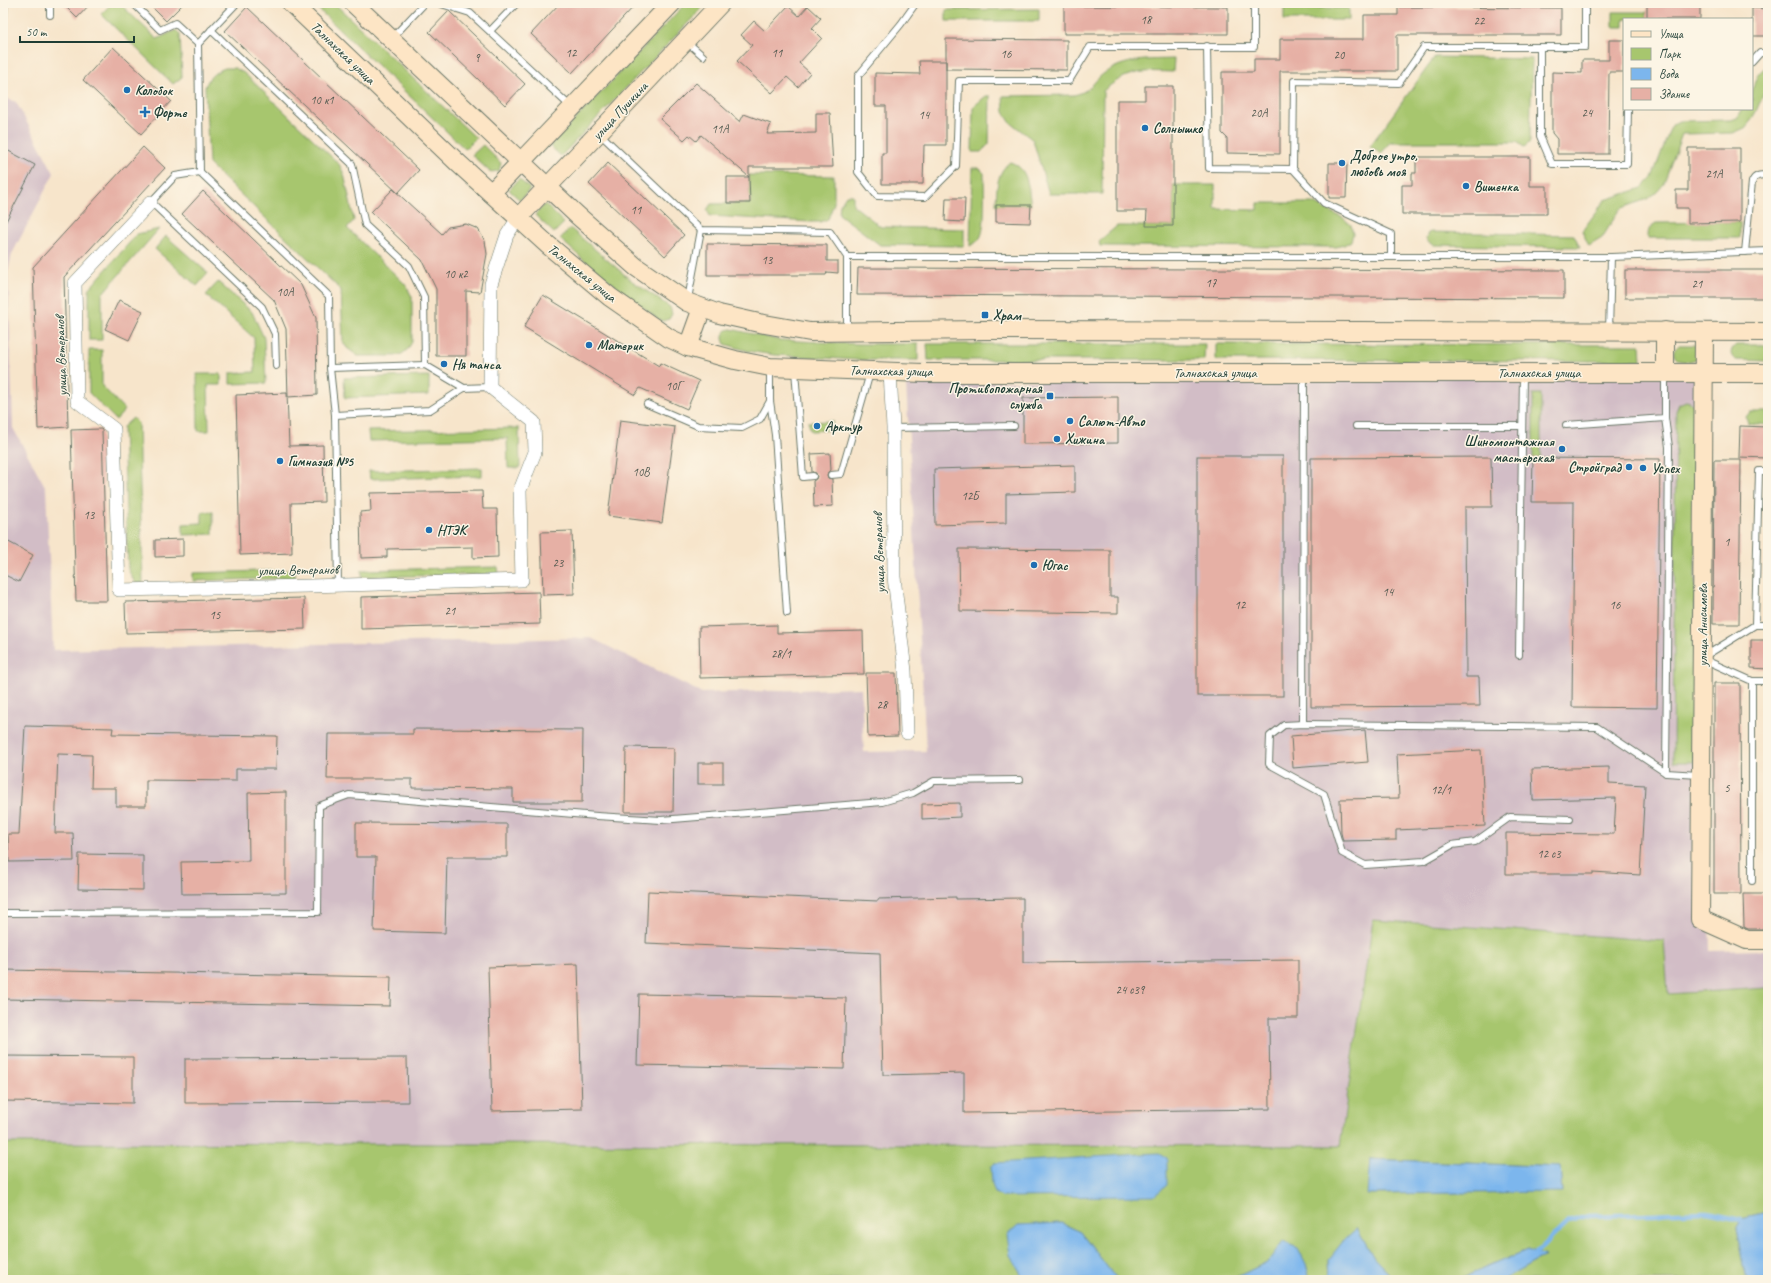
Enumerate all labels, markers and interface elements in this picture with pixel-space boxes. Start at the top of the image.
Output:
house number: 18 [1141,12,1153,28]
house number: 22 [1474,13,1486,29]
scale bar [20,18,134,44]
street label: Талнахская улица [307,18,379,89]
legend [1623,18,1753,110]
text: 50 m [26,24,48,40]
text: Улица [1659,26,1684,42]
house number: 12 [566,45,578,61]
house number: 11 [772,45,783,61]
house number: 16 [1001,46,1012,62]
text: Парк [1659,46,1682,62]
house number: 20 [1334,47,1346,63]
house number: 9 [474,50,481,66]
text: Вода [1659,66,1680,82]
street label: улица Пушкина [588,77,652,145]
place label: Колобок [135,82,174,99]
marker: Колобок [122,85,132,95]
text: Здание [1659,86,1690,102]
house number: 10 к1 [310,92,334,108]
place label: Форте [153,104,187,121]
house number: 20А [1251,105,1268,121]
house number: 24 [1582,105,1594,121]
marker: Форте [140,107,150,117]
house number: 14 [919,107,931,123]
place label: Солнышко [1153,120,1203,137]
house number: 11А [712,121,729,137]
marker: Солнышко [1140,123,1150,133]
place label: Доброе утро, любовь моя [1350,147,1418,180]
marker: Доброе утро, любовь моя [1337,158,1347,168]
house number: 21А [1706,166,1723,182]
place label: Вишенка [1474,178,1520,195]
marker: Вишенка [1461,181,1471,191]
house number: 11 [631,202,642,218]
street label: Талнахская улица [544,240,620,306]
house number: 13 [762,252,774,268]
house number: 10 к2 [444,266,469,282]
house number: 17 [1206,275,1217,291]
house number: 21 [1692,276,1703,292]
house number: 10А [277,284,294,300]
place label: Храм [993,307,1022,324]
marker: Храм [980,310,990,320]
street label: улица Ветеранов [51,313,71,397]
place label: Материк [597,337,644,354]
marker: Материк [584,340,594,350]
place label: Ня танса [452,356,502,373]
marker: Ня танса [439,359,449,369]
street label: Талнахская улица [849,362,934,380]
street label: Талнахская улица [1173,364,1257,381]
street label: Талнахская улица [1497,364,1581,381]
house number: 10Г [666,378,685,394]
place label: Противопожарная служба [948,380,1043,413]
marker: Противопожарная служба [1045,391,1055,401]
place label: Салют-Авто [1078,413,1146,430]
marker: Салют-Авто [1065,416,1075,426]
place label: Арктур [825,418,863,435]
marker: Арктур [812,421,822,431]
place label: Хижина [1065,431,1106,448]
place label: Шиномонтажная мастерская [1464,433,1556,466]
marker: Хижина [1052,434,1062,444]
marker: Шиномонтажная мастерская [1557,444,1567,454]
place label: Гимназия №5 [288,453,355,470]
marker: Гимназия №5 [275,456,285,466]
place label: Стройград [1568,459,1623,476]
place label: Успех [1651,460,1681,477]
marker: Стройград [1624,462,1634,472]
marker: Успех [1638,463,1648,473]
house number: 10В [633,464,650,480]
house number: 12Б [962,488,980,504]
house number: 13 [84,507,96,523]
street label: улица Ветеранов [869,510,889,594]
place label: НТЭК [437,522,469,539]
marker: НТЭК [424,525,434,535]
house number: 1 [1724,534,1730,550]
house number: 23 [553,555,565,571]
place label: Югас [1042,557,1068,574]
marker: Югас [1029,560,1039,570]
street label: улица Ветеранов [257,561,341,579]
street label: улица Анисимова [1694,583,1711,667]
house number: 14 [1383,584,1395,600]
house number: 12 [1235,597,1247,613]
house number: 16 [1610,597,1621,613]
house number: 21 [445,603,456,619]
house number: 15 [210,607,221,623]
house number: 28/1 [771,646,792,662]
house number: 28 [877,697,889,713]
house number: 5 [1724,780,1730,796]
house number: 12/1 [1431,782,1452,798]
house number: 12 с3 [1537,846,1562,862]
house number: 24 с39 [1116,982,1146,998]

